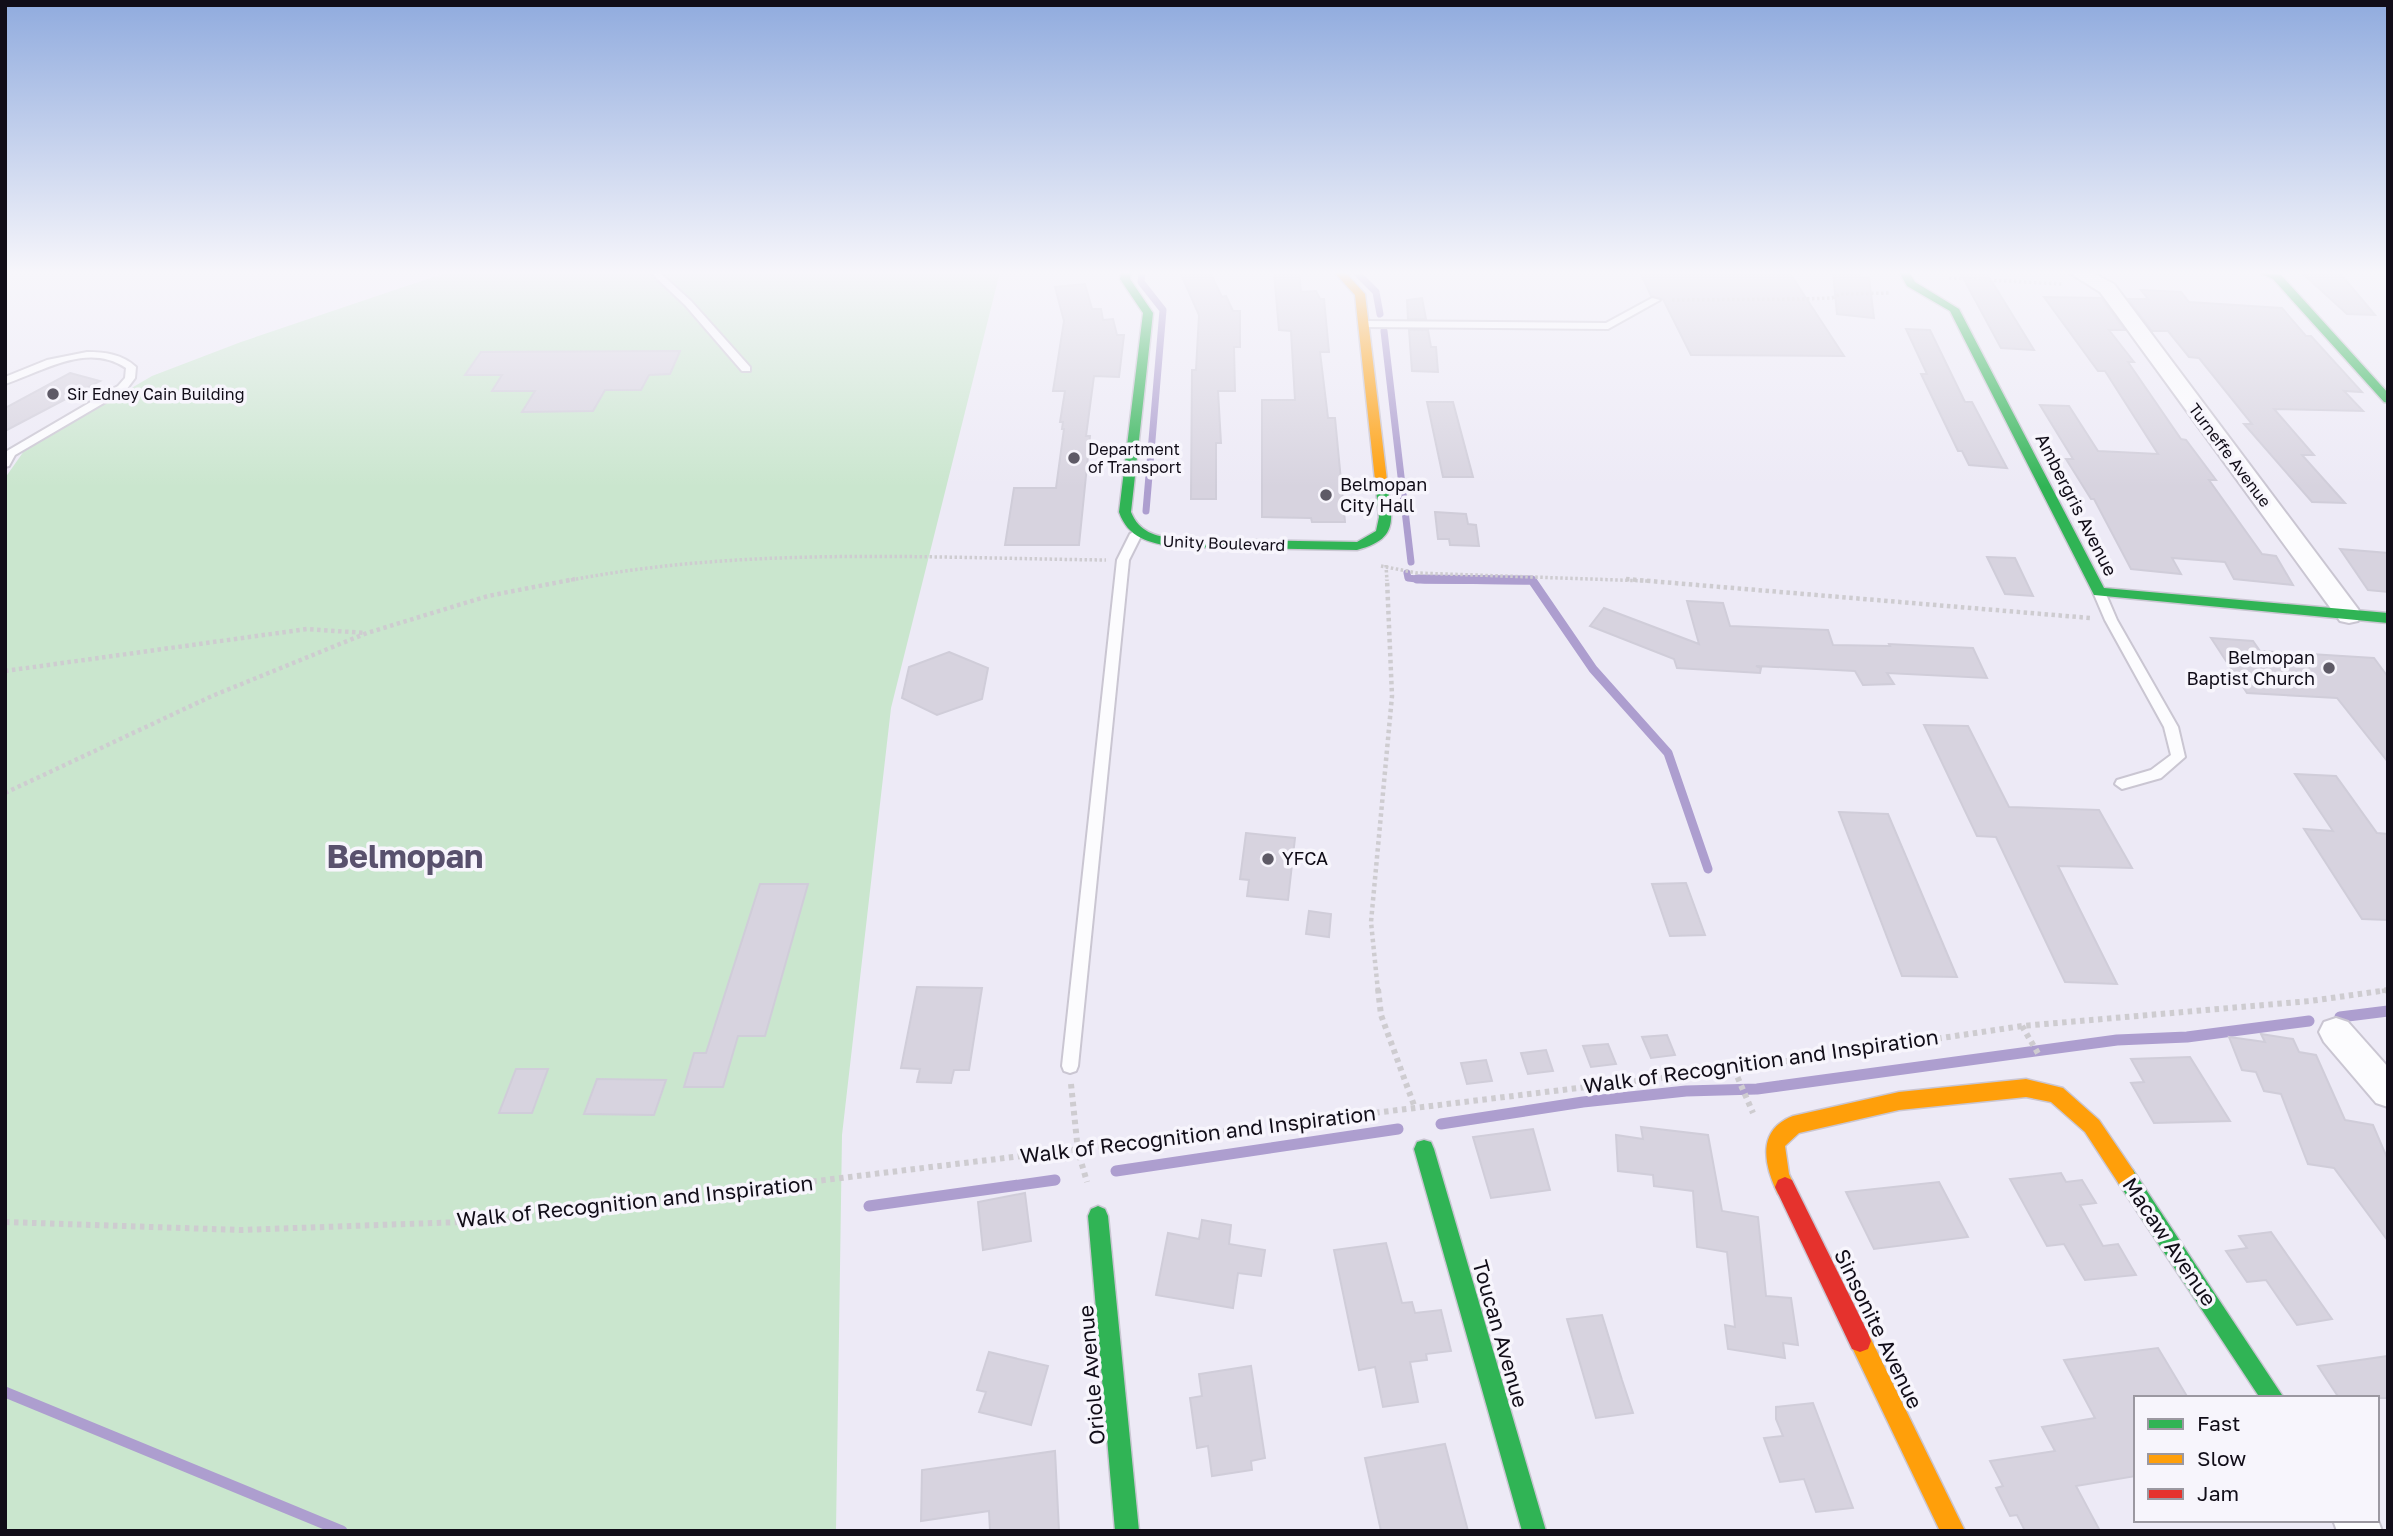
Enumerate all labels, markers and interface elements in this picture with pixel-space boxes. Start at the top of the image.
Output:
place label: Sir Edney Cain Building [67,384,244,404]
marker: Sir Edney Cain Building [45,386,61,402]
street label: Turneffe Avenue [2184,399,2276,511]
street label: Ambergris Avenue [2031,430,2122,579]
place label: Department of Transport [1088,439,1182,477]
marker: Department of Transport [1066,450,1082,466]
place label: Belmopan City Hall [1340,473,1427,516]
marker: Belmopan City Hall [1318,487,1334,503]
street label: Unity Boulevard [1162,531,1286,555]
place label: Belmopan Baptist Church [2187,646,2315,689]
marker: Belmopan Baptist Church [2321,660,2337,676]
district label: Belmopan [327,837,483,875]
place label: YFCA [1282,847,1328,869]
marker: YFCA [1260,851,1276,867]
street label: Walk of Recognition and Inspiration [1582,1023,1940,1099]
street label: Walk of Recognition and Inspiration [1019,1099,1377,1169]
street label: Walk of Recognition and Inspiration [455,1169,814,1233]
street label: Macaw Avenue [2117,1172,2222,1311]
street label: Sinsonite Avenue [1829,1245,1929,1413]
street label: Toucan Avenue [1468,1257,1534,1410]
street label: Oriole Avenue [1072,1304,1110,1446]
legend [2134,1396,2379,1522]
text: Fast [2197,1410,2240,1436]
text: Slow [2197,1445,2246,1471]
text: Jam [2197,1480,2239,1506]

